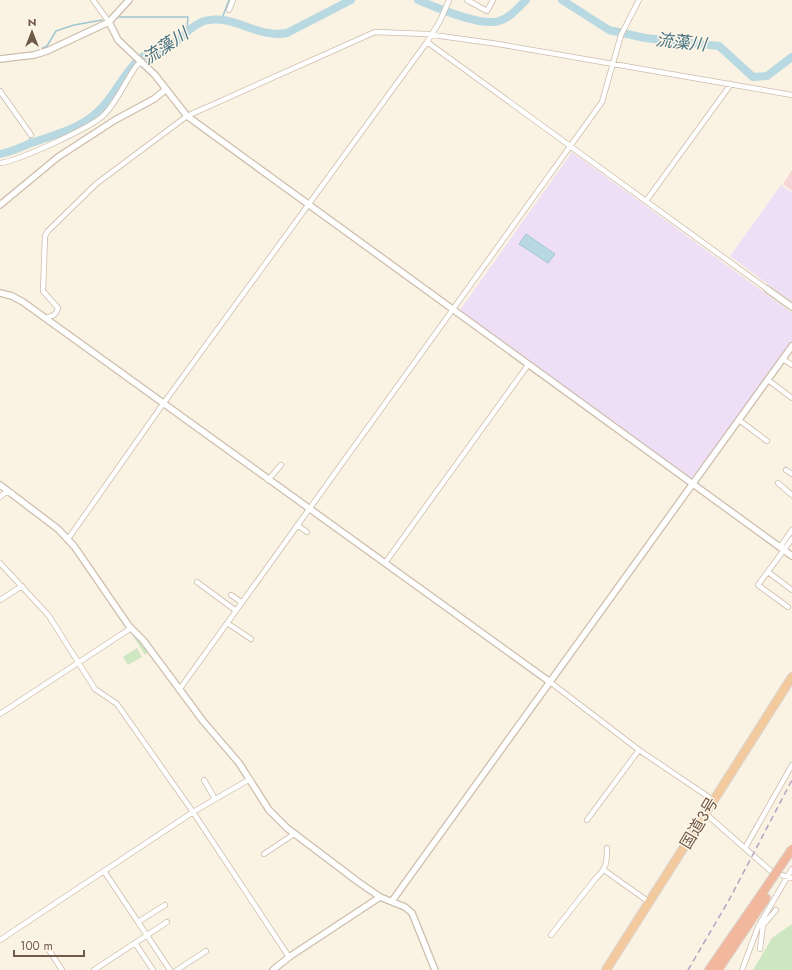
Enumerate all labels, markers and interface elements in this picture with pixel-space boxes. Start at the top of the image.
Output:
north arrow [12,12,52,52]
text: N [28,14,36,30]
water label: 流藻川 [137,21,195,70]
water label: 流藻川 [654,27,710,57]
street label: 国道3号 [675,793,723,853]
scale bar [14,932,84,958]
text: 100 m [20,937,53,955]

